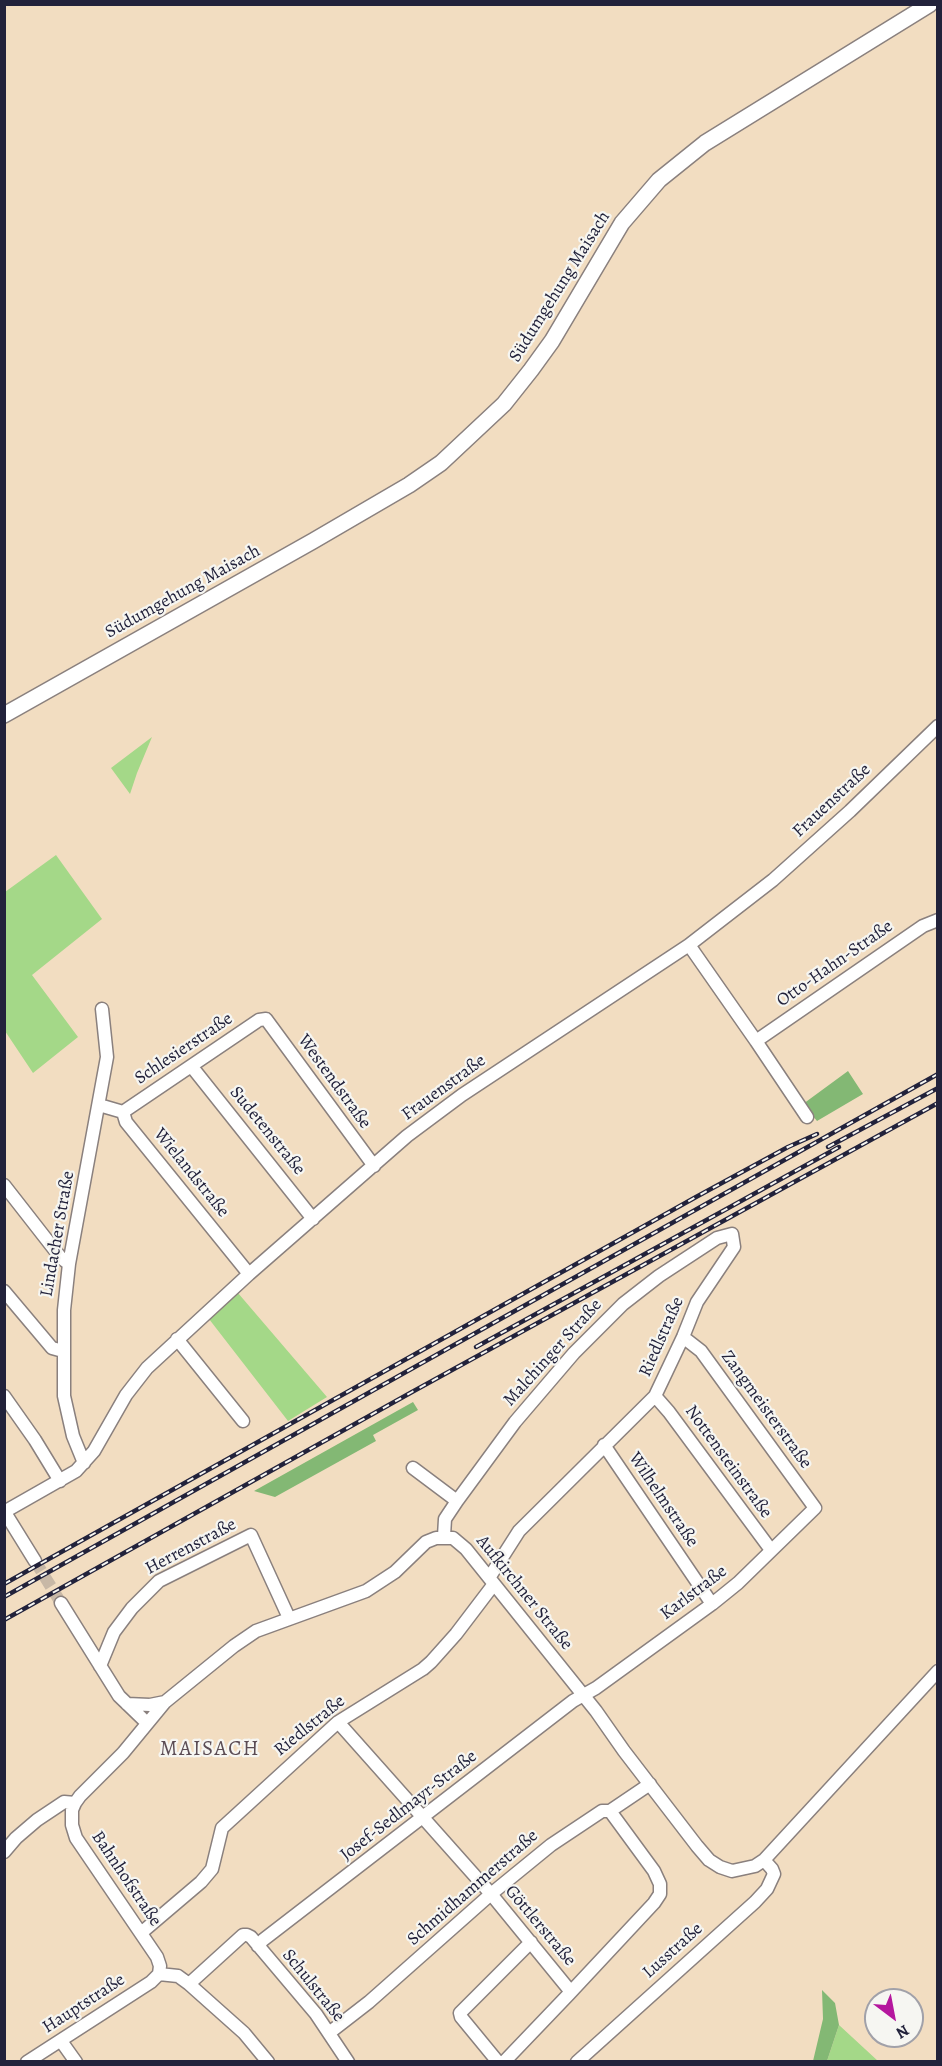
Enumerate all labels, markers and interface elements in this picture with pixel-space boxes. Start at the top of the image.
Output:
street label: Südumgehung Maisach [505,208,615,366]
street label: Südumgehung Maisach [102,540,264,644]
street label: Frauenstraße [789,759,875,843]
street label: Otto-Hahn-Straße [773,916,897,1012]
street label: Schlesierstraße [131,1008,237,1090]
street label: Westendstraße [293,1031,375,1133]
street label: Frauenstraße [398,1050,490,1126]
street label: Sudetenstraße [225,1082,309,1180]
street label: Wielandstraße [148,1124,234,1222]
street label: Lindacher Straße [36,1170,80,1298]
street label: Riedlstraße [635,1294,689,1380]
street label: Malchinger Straße [499,1295,607,1411]
street label: Zangmeisterstraße [716,1347,816,1473]
street label: Nottensteinstraße [680,1401,776,1523]
street label: Wilhelmstraße [623,1449,703,1551]
street label: Herrenstraße [142,1514,240,1580]
street label: Aufkirchner Straße [471,1531,577,1655]
street label: Karlstraße [656,1561,732,1625]
street label: Riedlstraße [270,1691,350,1761]
district label: MAISACH [160,1737,260,1763]
street label: Josef-Sedlmayr-Straße [336,1746,482,1866]
street label: Schmidhammerstraße [403,1825,543,1951]
street label: Bahnhofstraße [86,1827,166,1931]
street label: Göttlerstraße [500,1881,580,1971]
street label: Lusstraße [639,1919,707,1983]
street label: Schulstraße [277,1945,349,2027]
street label: Hauptstraße [39,1969,129,2039]
north arrow [864,1988,924,2048]
text: N [892,2019,913,2044]

